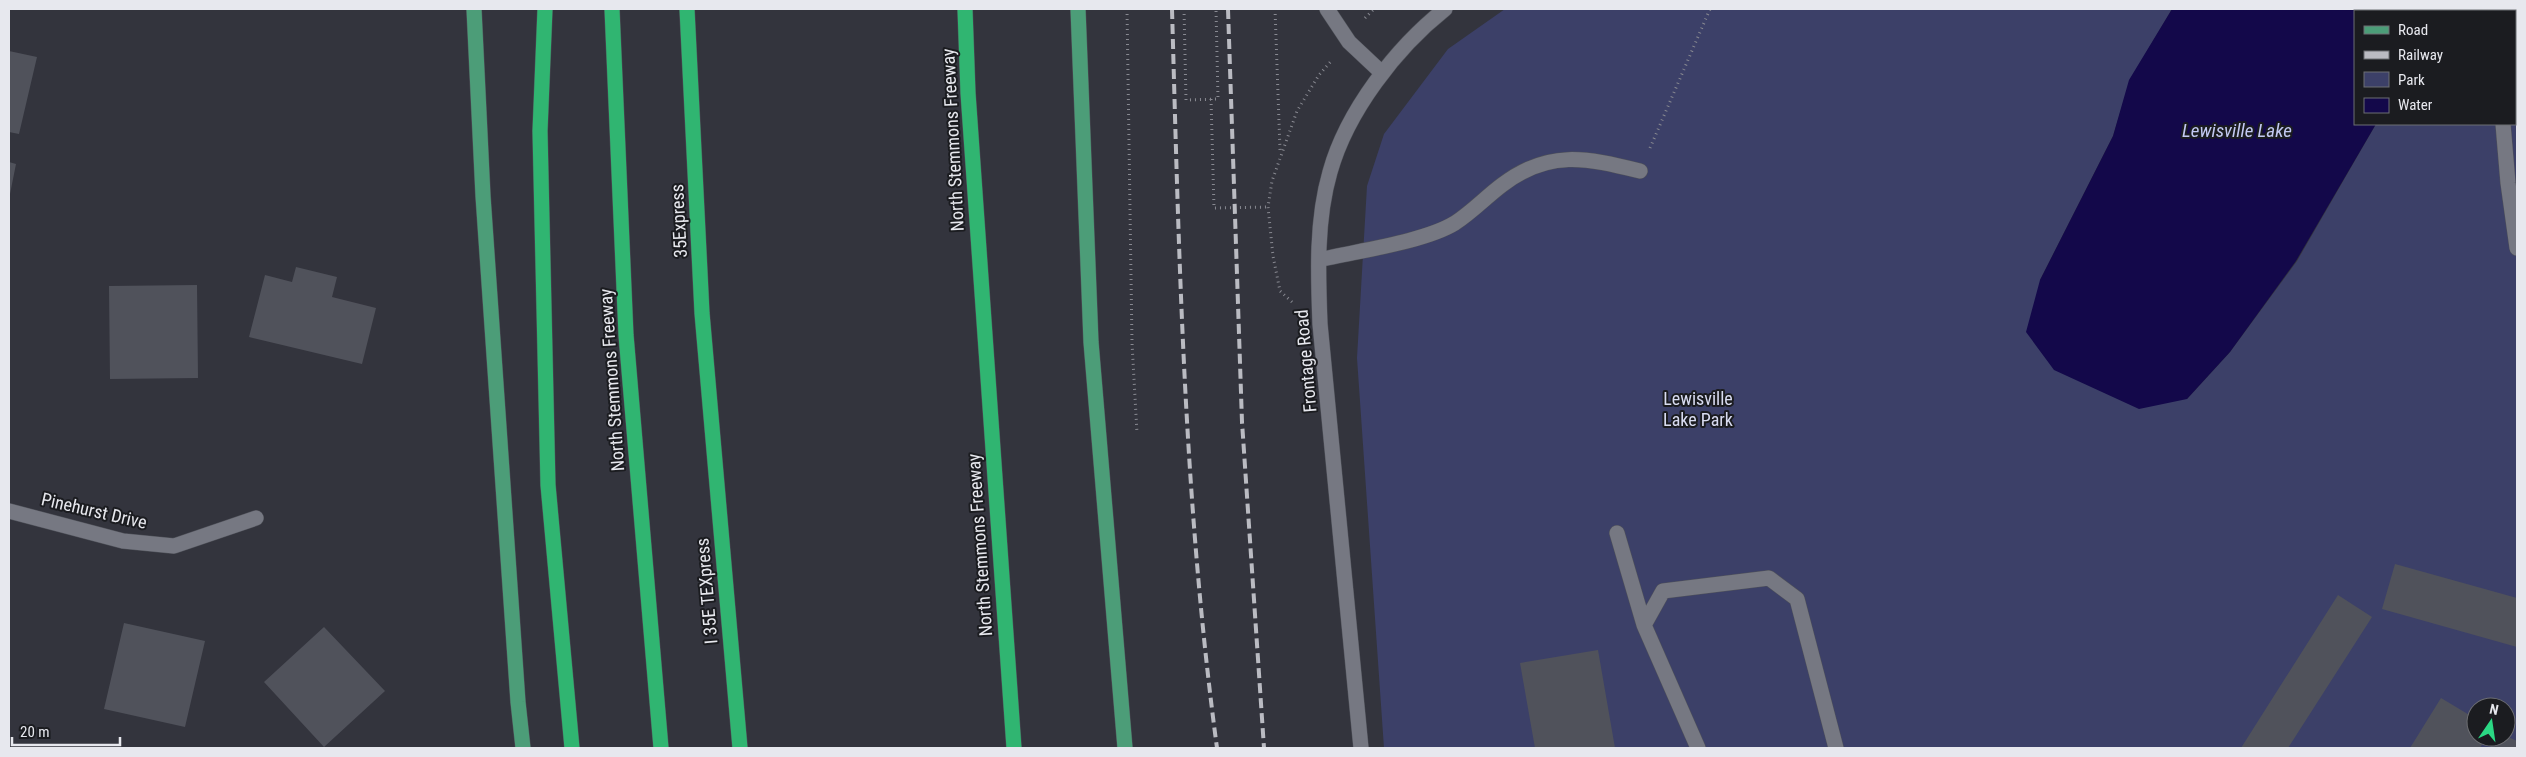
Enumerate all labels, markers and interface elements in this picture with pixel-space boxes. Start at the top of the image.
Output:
legend [2354,10,2516,125]
text: Road [2398,21,2428,39]
text: Railway [2398,46,2443,64]
street label: North Stemmons Freeway [937,48,968,232]
text: Park [2398,71,2425,89]
text: Water [2398,96,2433,114]
water label: Lewisville Lake [2182,119,2292,142]
street label: 35Express [666,184,691,258]
street label: North Stemmons Freeway [595,288,628,472]
street label: Frontage Road [1291,309,1320,413]
park label: Lewisville Lake Park [1663,388,1733,430]
street label: North Stemmons Freeway [963,453,996,637]
street label: Pinehurst Drive [39,488,149,533]
street label: I 35E TEXpress [691,537,722,645]
north arrow [2466,697,2516,747]
text: N [2488,701,2500,718]
scale bar [12,714,120,746]
text: 20 m [20,723,50,741]

